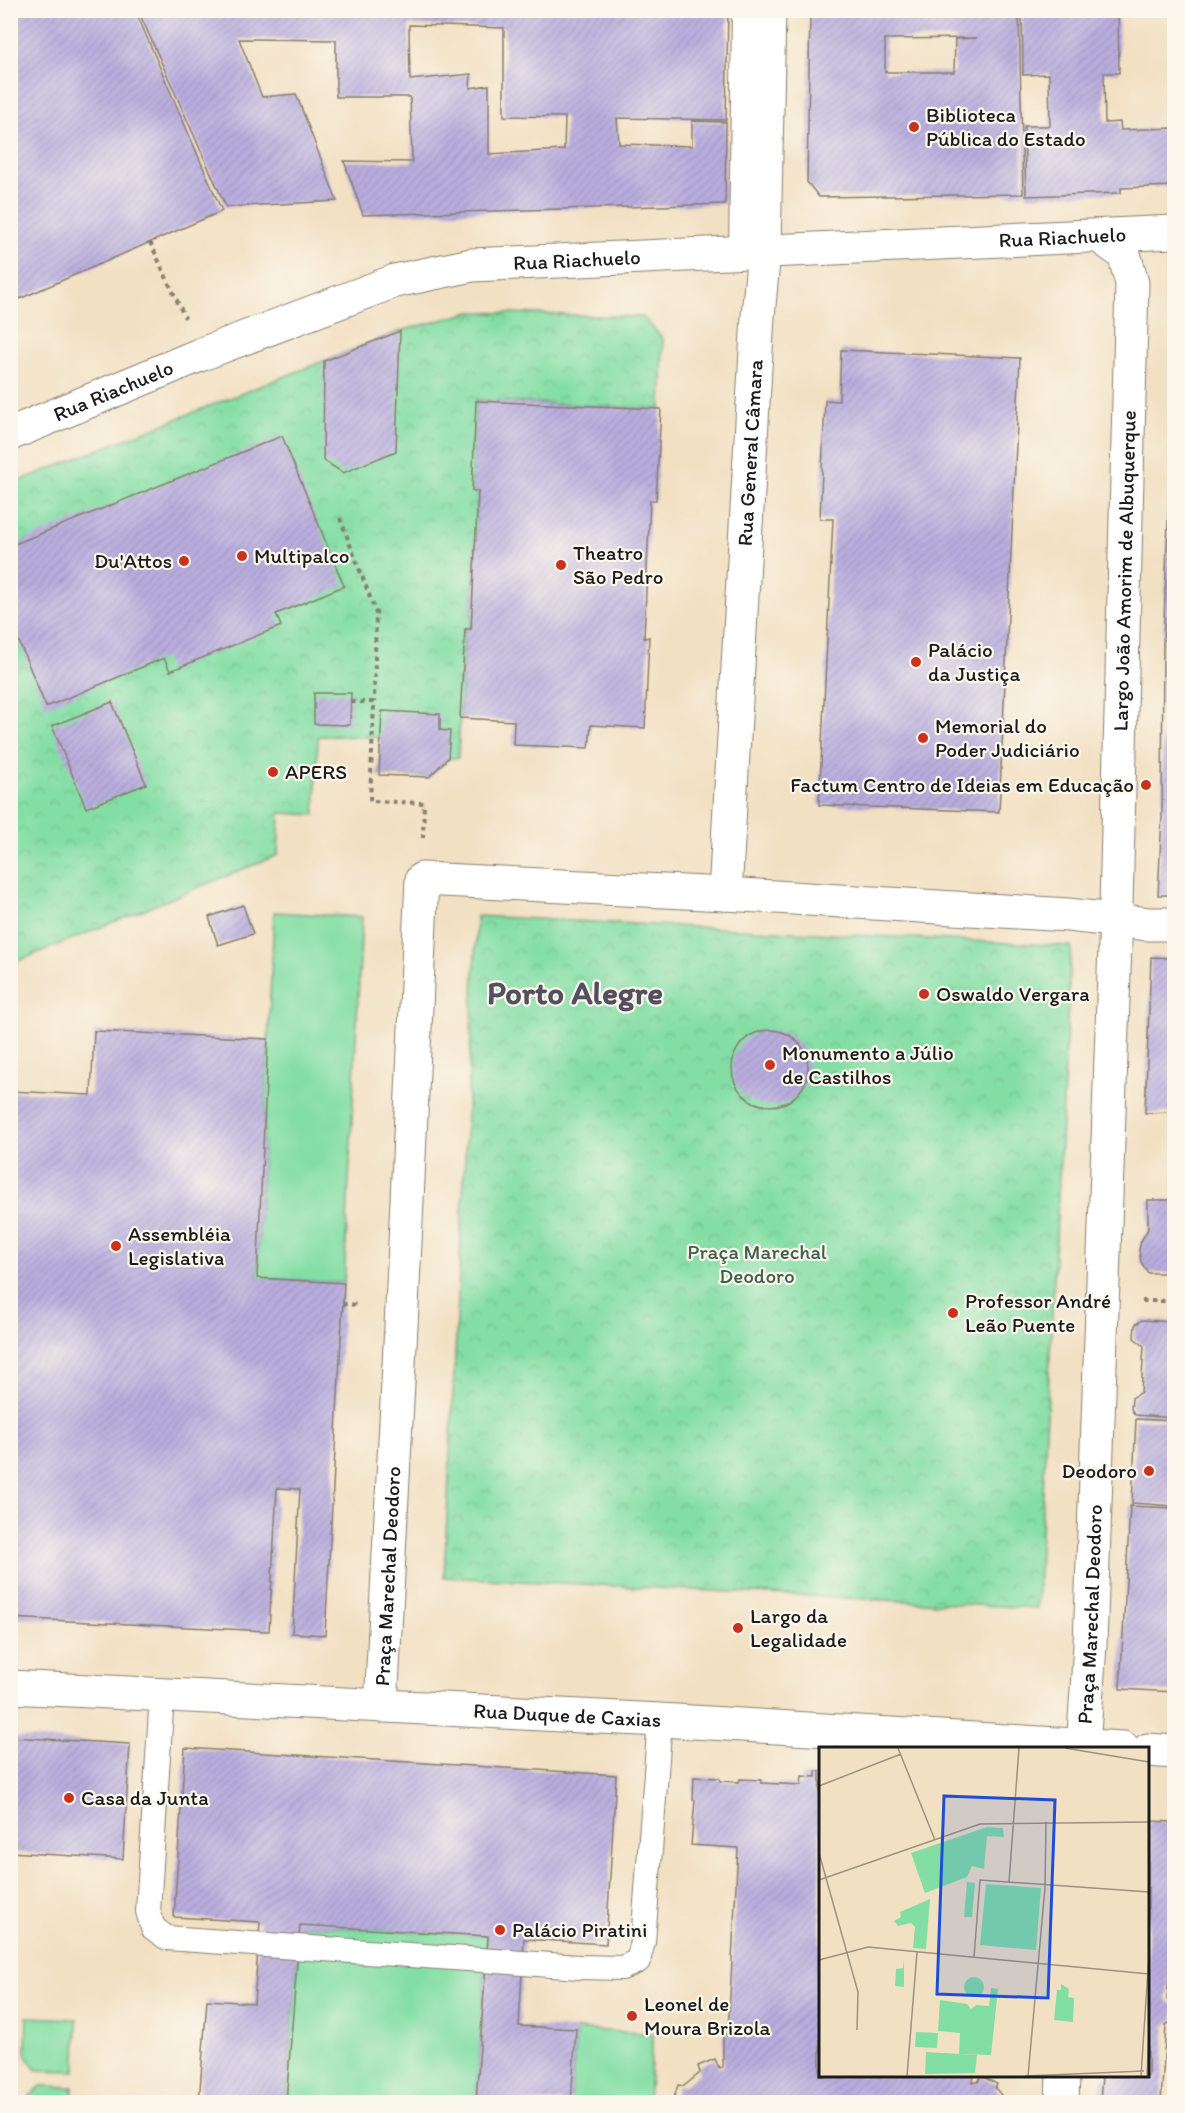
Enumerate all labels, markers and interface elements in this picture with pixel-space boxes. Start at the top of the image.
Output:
place label: Biblioteca Pública do Estado [926,102,1086,151]
marker: Biblioteca Pública do Estado [907,120,921,134]
street label: Rua Riachuelo [998,221,1127,252]
street label: Rua Riachuelo [513,244,641,275]
street label: Rua Riachuelo [49,354,177,427]
street label: Rua General Câmara [732,359,768,547]
street label: Largo João Amorim de Albuquerque [1107,410,1141,732]
place label: Theatro São Pedro [573,540,663,589]
place label: Multipalco [254,543,350,568]
place label: Du'Attos [94,548,172,573]
marker: Multipalco [235,549,249,563]
marker: Du'Attos [177,554,191,568]
marker: Theatro São Pedro [554,558,568,572]
place label: Palácio da Justiça [928,637,1020,686]
marker: Palácio da Justiça [909,655,923,669]
place label: Memorial do Poder Judiciário [935,713,1080,762]
marker: Memorial do Poder Judiciário [916,731,930,745]
place label: APERS [285,759,347,784]
marker: APERS [266,765,280,779]
place label: Factum Centro de Ideias em Educação [790,772,1134,797]
marker: Factum Centro de Ideias em Educação [1139,778,1153,792]
district label: Porto Alegre [487,973,663,1012]
place label: Oswaldo Vergara [936,981,1090,1006]
marker: Oswaldo Vergara [917,987,931,1001]
place label: Monumento a Júlio de Castilhos [782,1040,954,1089]
marker: Monumento a Júlio de Castilhos [763,1058,777,1072]
place label: Assembléia Legislativa [128,1221,231,1270]
marker: Assembléia Legislativa [109,1239,123,1253]
park label: Praça Marechal Deodoro [687,1239,827,1288]
place label: Professor André Leão Puente [965,1288,1111,1337]
marker: Professor André Leão Puente [946,1306,960,1320]
place label: Deodoro [1061,1458,1137,1483]
marker: Deodoro [1142,1464,1156,1478]
street label: Praça Marechal Deodoro [369,1466,406,1687]
street label: Praça Marechal Deodoro [1072,1504,1107,1725]
place label: Largo da Legalidade [750,1603,847,1652]
marker: Largo da Legalidade [731,1621,745,1635]
street label: Rua Duque de Caxias [473,1698,662,1732]
inset map [819,1747,1149,2077]
place label: Casa da Junta [81,1785,209,1810]
marker: Casa da Junta [62,1791,76,1805]
place label: Palácio Piratini [512,1917,647,1942]
marker: Palácio Piratini [493,1923,507,1937]
place label: Leonel de Moura Brizola [644,1991,771,2040]
marker: Leonel de Moura Brizola [625,2009,639,2023]

